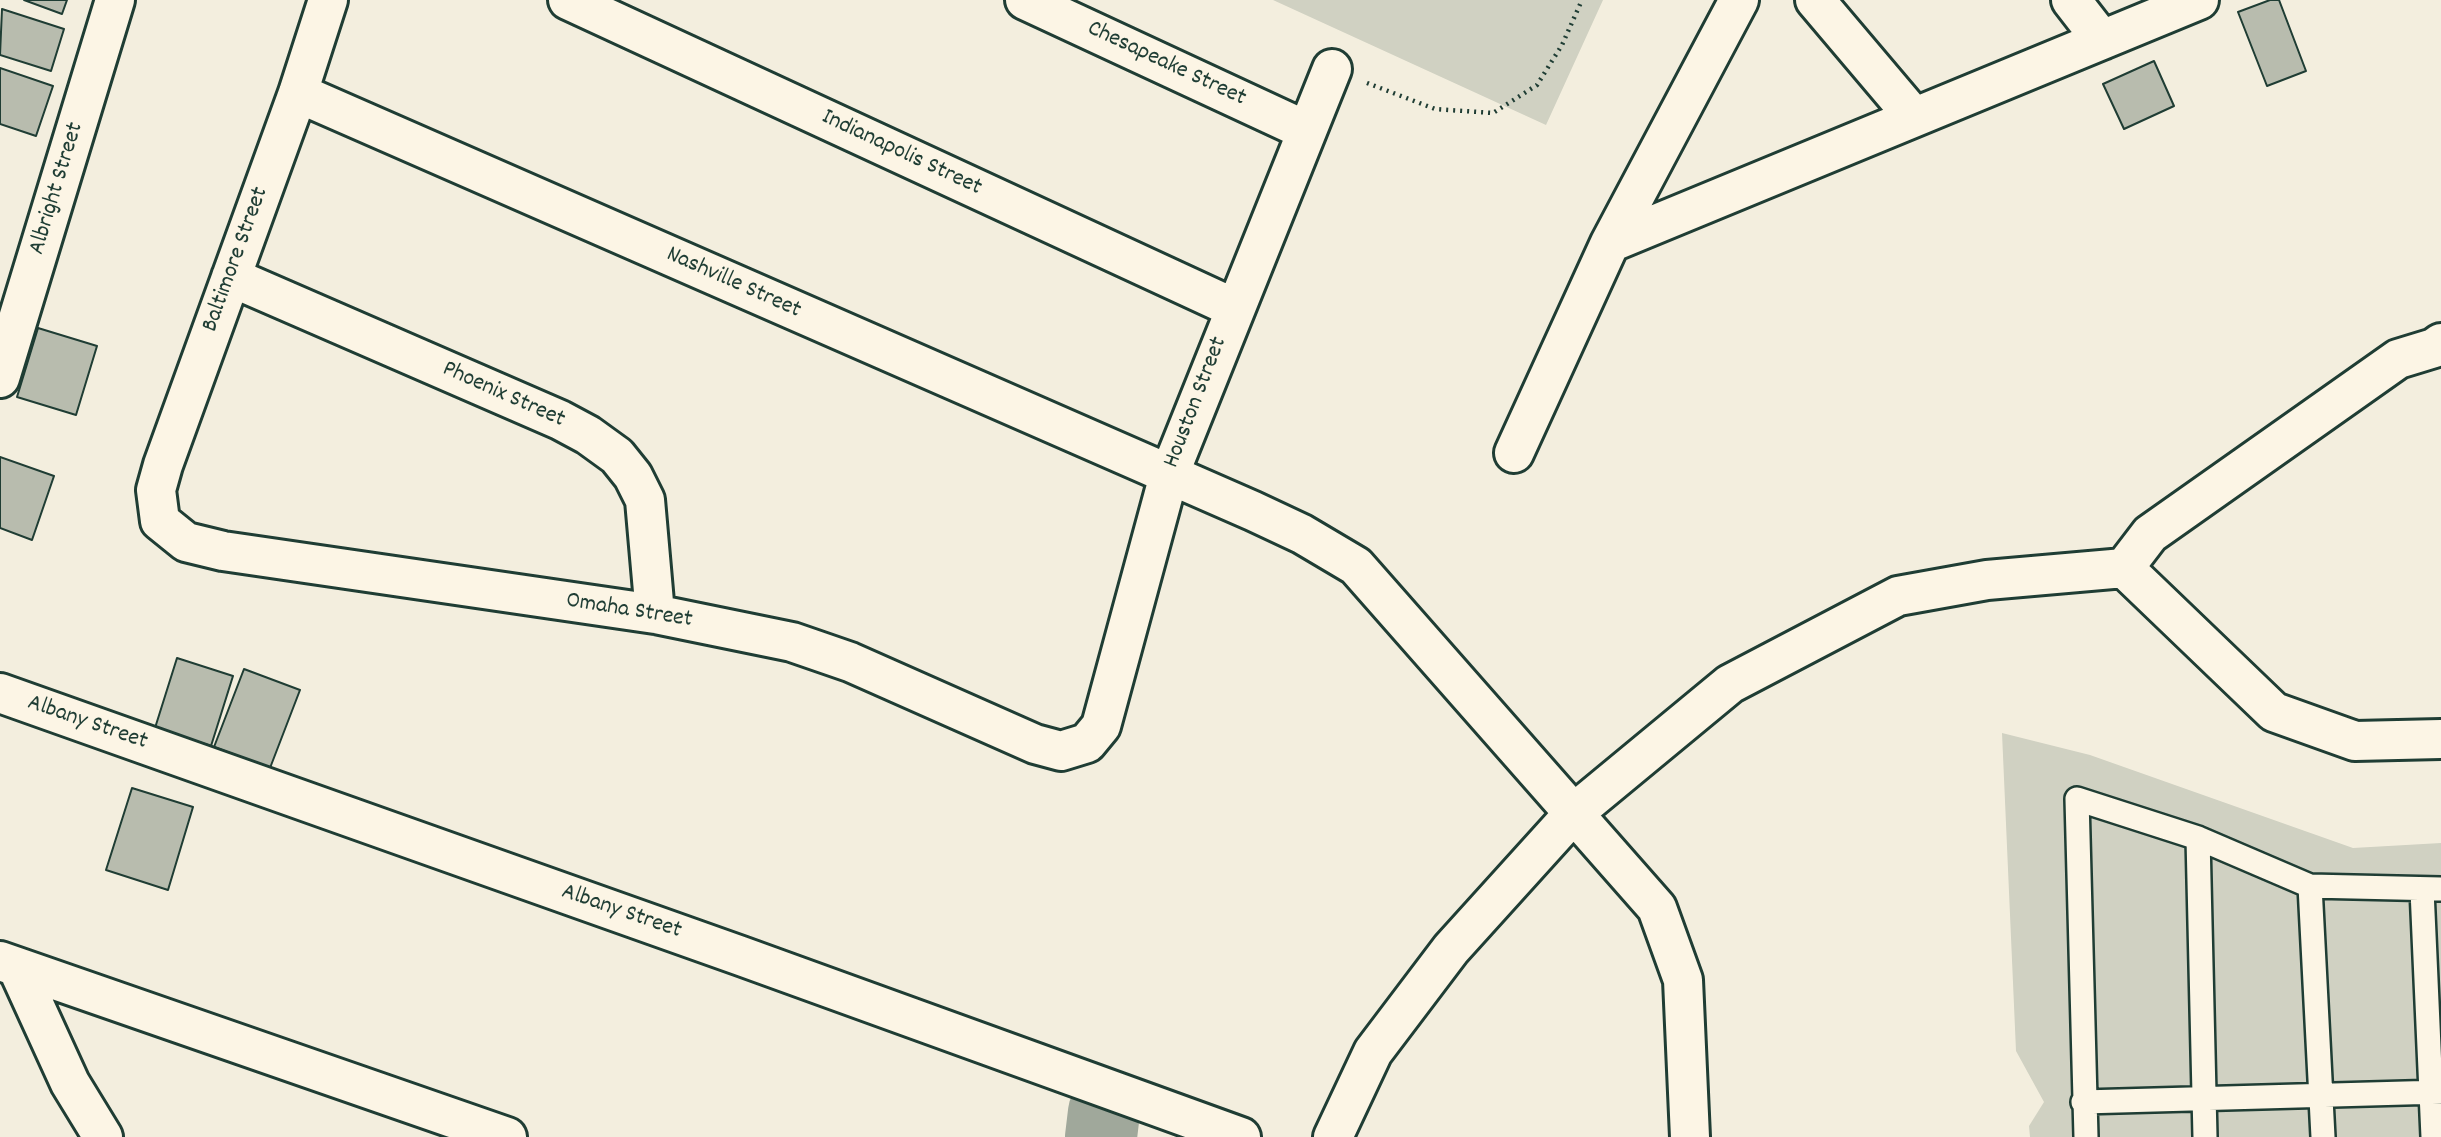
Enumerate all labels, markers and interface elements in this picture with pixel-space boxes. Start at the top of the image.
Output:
street label: Chesapeake Street [1082,16,1250,114]
street label: Indianapolis Street [816,104,986,204]
street label: Albright Street [24,119,92,259]
street label: Baltimore Street [197,184,277,336]
street label: Nashville Street [661,241,805,327]
street label: Houston Street [1159,333,1235,473]
street label: Phoenix Street [437,356,569,436]
street label: Omaha Street [564,588,694,636]
street label: Albany Street [23,690,151,758]
street label: Albany Street [557,879,685,947]

